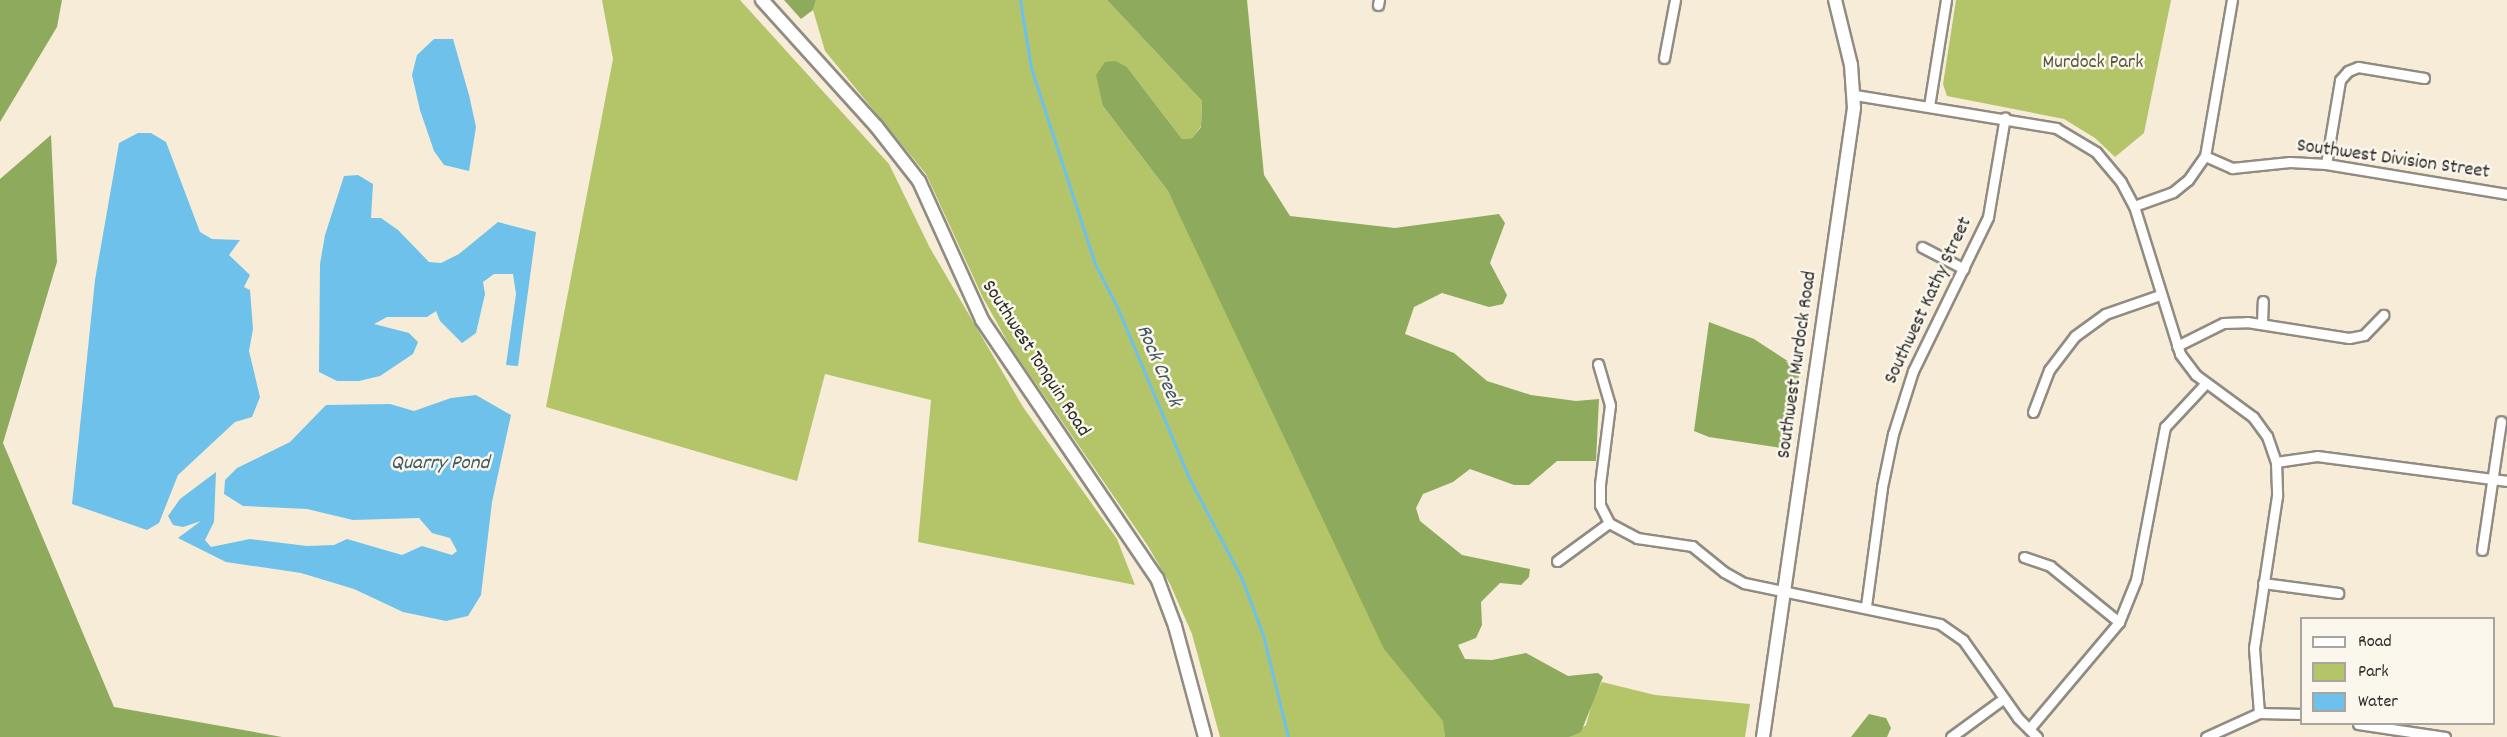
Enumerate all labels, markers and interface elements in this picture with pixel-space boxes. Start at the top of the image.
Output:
park label: Murdock Park [2043,51,2143,75]
street label: Southwest Division Street [2295,135,2491,185]
street label: Southwest Kathy Street [1880,214,1978,388]
street label: Southwest Murdock Road [1773,270,1823,460]
street label: Southwest Tonquin Road [975,276,1095,442]
water label: Rock Creek [1129,321,1187,411]
water label: Quarry Pond [391,451,489,477]
legend [2300,617,2495,725]
text: Road [2358,630,2392,655]
text: Park [2358,660,2389,685]
text: Water [2358,690,2398,715]

